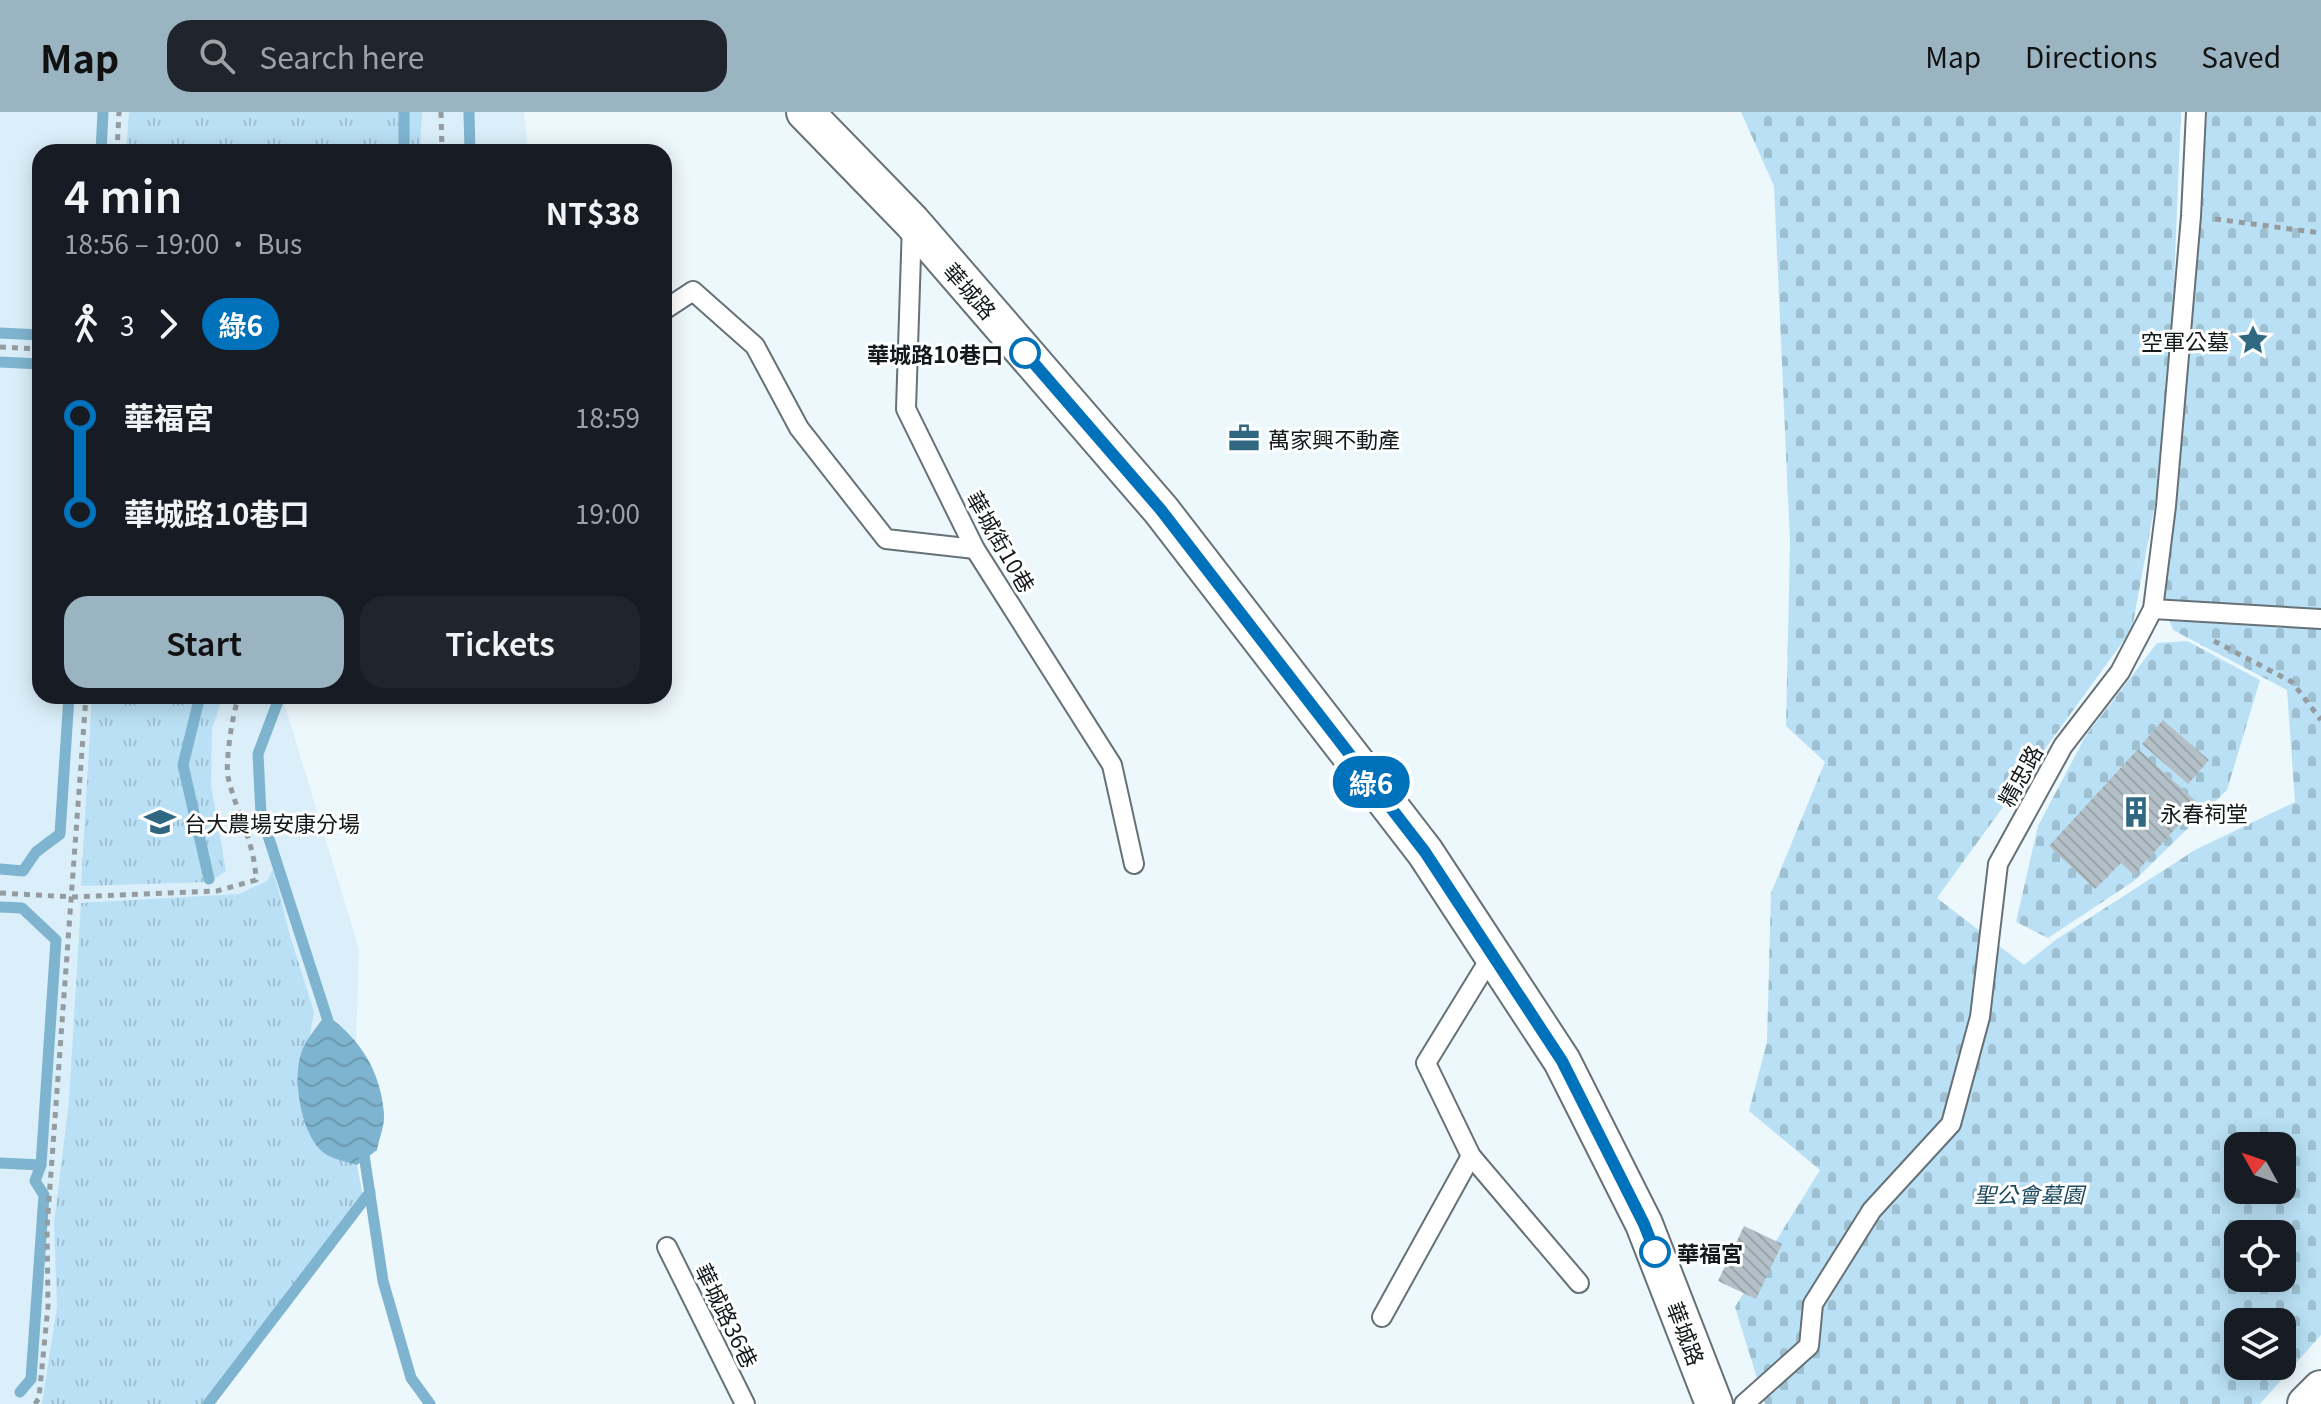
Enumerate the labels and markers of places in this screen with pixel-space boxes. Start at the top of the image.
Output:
place icon: 空軍公墓 [2236,323,2270,357]
place label: 空軍公墓 [2141,324,2229,356]
place label: 華城路10巷口 [867,337,1003,369]
marker: 華城路10巷口 [1010,338,1040,368]
office icon: 萬家興不動產 [1227,421,1261,455]
place label: 萬家興不動產 [1268,422,1400,454]
building icon: 永春祠堂 [2119,795,2153,829]
place label: 永春祠堂 [2160,796,2248,828]
school or university icon: 台大農場安康分場 [143,805,177,839]
place label: 台大農場安康分場 [184,806,360,838]
place label: 華福宮 [1677,1236,1743,1268]
marker: 華福宮 [1640,1237,1670,1267]

